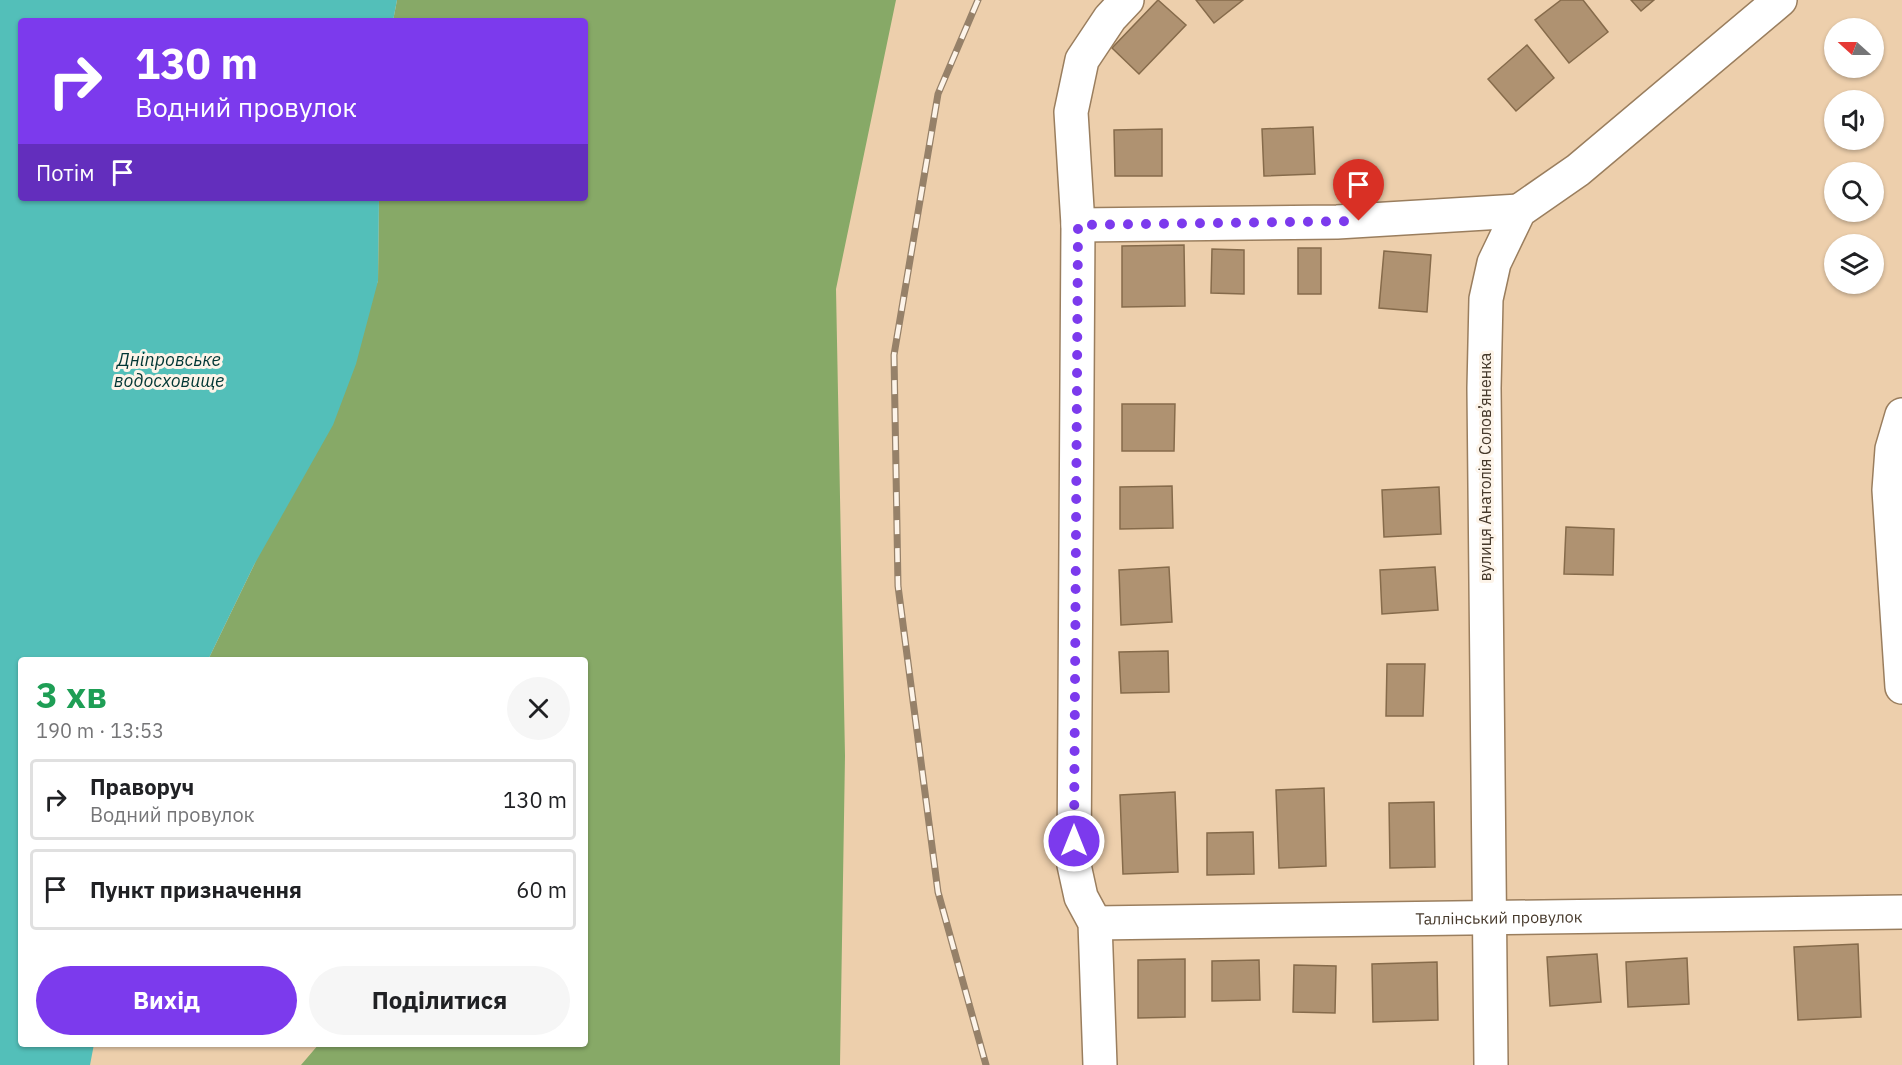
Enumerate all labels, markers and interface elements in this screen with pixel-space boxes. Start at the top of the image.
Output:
north arrow [1824,18,1884,78]
map controls [1824,18,1884,294]
text: 130 m [135,36,258,91]
icon: right [36,42,114,120]
text: Водний провулок [135,89,357,124]
button: sound [1824,90,1884,150]
icon: arrive [106,156,139,189]
text: Потім [36,158,94,187]
pin [1333,159,1384,221]
button: search [1824,162,1884,222]
icon: arrive [1342,168,1375,201]
button: layers [1824,234,1884,294]
water label: Дніпровське водосховище [114,348,224,392]
street label: вулиця Анатолія Солов’яненка [1475,352,1495,581]
text: 3 хв [36,671,107,718]
button: close [507,677,570,740]
text: 190 m · 13:53 [36,717,164,744]
text: Праворуч [90,772,194,801]
icon: right [39,783,72,816]
text: 130 m [503,785,567,814]
text: Водний провулок [90,801,255,828]
position arrow [1042,809,1106,873]
icon: arrive [39,873,72,906]
text: Пункт призначення [90,875,302,904]
text: 60 m [516,875,567,904]
street label: Таллінський провулок [1415,906,1583,929]
button: Вихід [36,966,297,1035]
button: Поділитися [309,966,570,1035]

